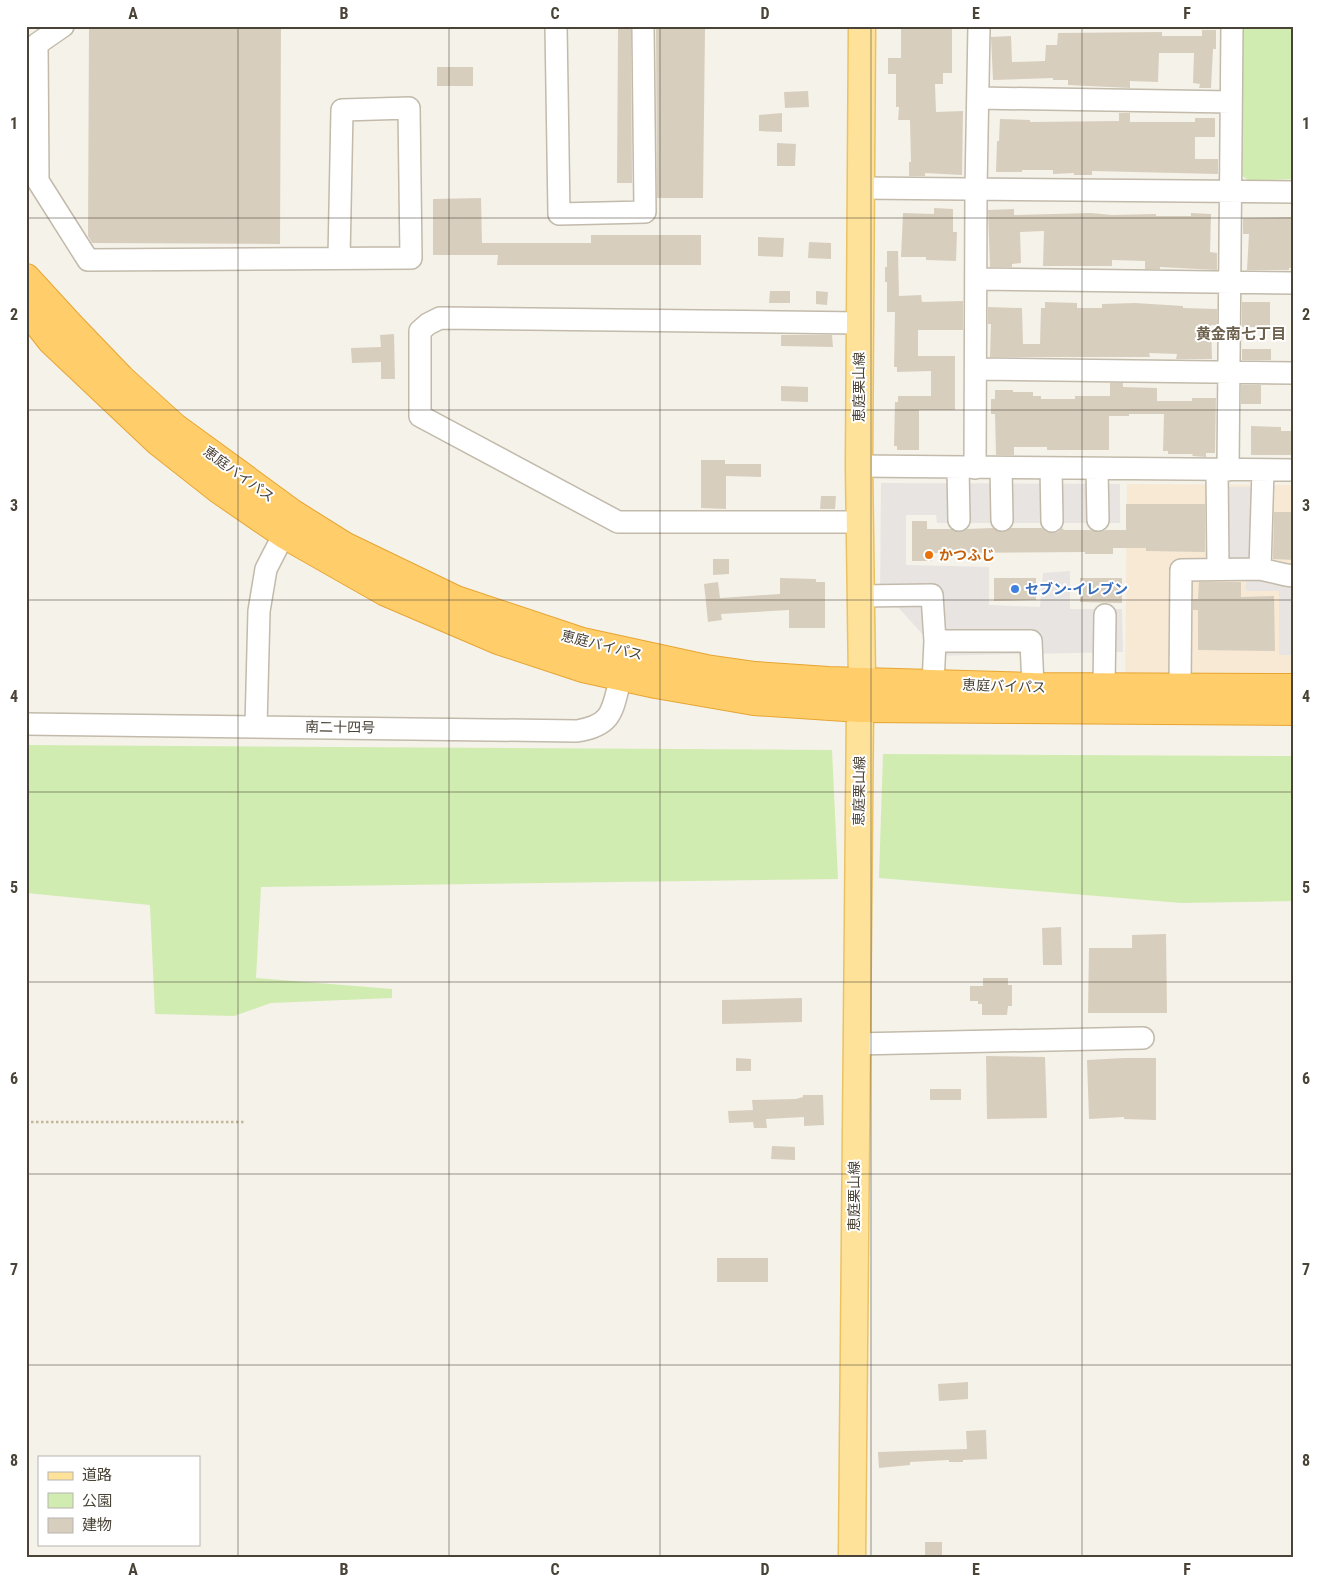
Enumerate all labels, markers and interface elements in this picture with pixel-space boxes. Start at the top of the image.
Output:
text: A [128,4,138,23]
text: B [340,4,349,23]
text: C [550,4,560,23]
text: D [760,4,770,23]
text: E [972,4,980,23]
text: F [1183,4,1191,23]
text: 1 [10,114,18,133]
text: 1 [1302,114,1310,133]
text: 2 [10,305,18,324]
text: 2 [1302,305,1310,324]
district label: 黄金南七丁目 [1196,325,1286,343]
street label: 恵庭栗山線 [851,352,867,422]
street label: 恵庭バイパス [200,443,278,505]
text: 3 [10,496,18,515]
text: 3 [1302,496,1310,515]
place label: かつふじ [939,547,995,563]
marker: かつふじ [923,549,935,561]
place label: セブン-イレブン [1025,581,1128,597]
marker: セブン-イレブン [1009,583,1021,595]
street label: 恵庭バイパス [559,627,645,663]
street label: 恵庭バイパス [962,677,1046,695]
text: 4 [10,687,18,706]
text: 4 [1302,687,1310,706]
street label: 南二十四号 [305,718,375,736]
street label: 恵庭栗山線 [850,756,868,826]
text: 5 [10,878,18,897]
text: 5 [1302,878,1310,897]
text: 6 [10,1069,18,1088]
text: 6 [1302,1069,1310,1088]
street label: 恵庭栗山線 [846,1161,862,1231]
text: 7 [10,1260,18,1279]
text: 7 [1302,1260,1310,1279]
text: 8 [10,1451,18,1470]
text: 8 [1302,1451,1310,1470]
legend [38,1456,200,1546]
text: 道路 [82,1466,112,1484]
text: 公園 [82,1492,112,1510]
text: 建物 [82,1516,112,1534]
text: A [128,1560,138,1579]
text: B [340,1560,349,1579]
text: C [550,1560,560,1579]
text: D [760,1560,770,1579]
text: E [972,1560,980,1579]
text: F [1183,1560,1191,1579]

